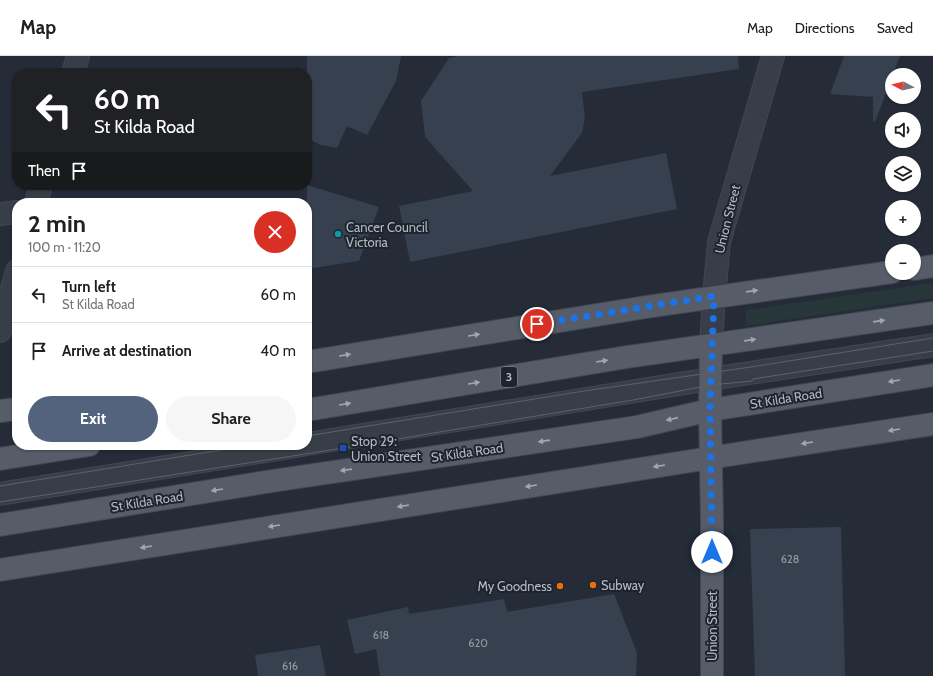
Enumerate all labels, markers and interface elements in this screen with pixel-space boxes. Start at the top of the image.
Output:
text: Map [20,16,56,39]
text: Map [747,19,773,37]
text: Directions [795,19,855,37]
text: Saved [877,19,913,37]
north arrow [885,68,921,104]
map controls [885,68,921,280]
text: 60 m [94,82,160,116]
icon: left [28,84,80,136]
button: sound [885,112,921,148]
text: St Kilda Road [94,116,195,138]
button: layers [885,156,921,192]
icon: arrive [68,160,90,182]
text: Then [28,162,60,180]
street label: Union Street [711,183,743,255]
button: + [885,200,921,236]
text: 2 min [28,209,86,238]
button: close [254,211,296,253]
place label: Cancer Council Victoria [346,219,428,250]
marker: Cancer Council Victoria [333,229,343,239]
text: 100 m · 11:20 [28,239,101,255]
button: − [885,244,921,280]
text: Turn left [62,278,116,296]
icon: left [28,284,50,306]
text: 60 m [260,286,296,304]
one-way arrow [746,288,758,294]
text: St Kilda Road [62,296,135,312]
pin [520,307,554,341]
icon: arrive [526,313,548,335]
one-way arrow [873,318,885,324]
one-way arrow [468,332,480,338]
one-way arrow [744,337,756,343]
icon: arrive [28,340,50,362]
text: Arrive at destination [62,342,192,360]
text: 40 m [260,342,296,360]
one-way arrow [339,352,352,358]
one-way arrow [596,358,608,364]
road number: 3 [501,367,517,387]
one-way arrow [888,378,901,384]
one-way arrow [468,380,480,386]
street label: St Kilda Road [749,384,823,412]
button: Exit [28,396,158,442]
button: Share [166,396,296,442]
one-way arrow [339,401,352,407]
one-way arrow [665,416,678,422]
one-way arrow [888,427,901,433]
place label: Stop 29: Union Street [351,433,422,464]
one-way arrow [538,438,550,444]
street label: St Kilda Road [430,439,504,465]
one-way arrow [801,440,813,446]
marker: Stop 29: Union Street [338,443,348,453]
one-way arrow [653,463,665,469]
one-way arrow [340,467,352,473]
one-way arrow [525,483,537,489]
street label: St Kilda Road [110,487,184,515]
one-way arrow [211,487,223,493]
one-way arrow [397,503,409,509]
one-way arrow [268,523,280,529]
position arrow [691,531,733,573]
one-way arrow [140,544,152,550]
house number: 628 [781,552,799,566]
place label: Subway [601,577,645,593]
place label: My Goodness [477,578,553,594]
marker: Subway [588,580,598,590]
marker: My Goodness [555,581,565,591]
street label: Union Street [704,590,720,661]
house number: 618 [373,628,389,642]
house number: 620 [468,636,488,650]
house number: 616 [282,659,298,673]

